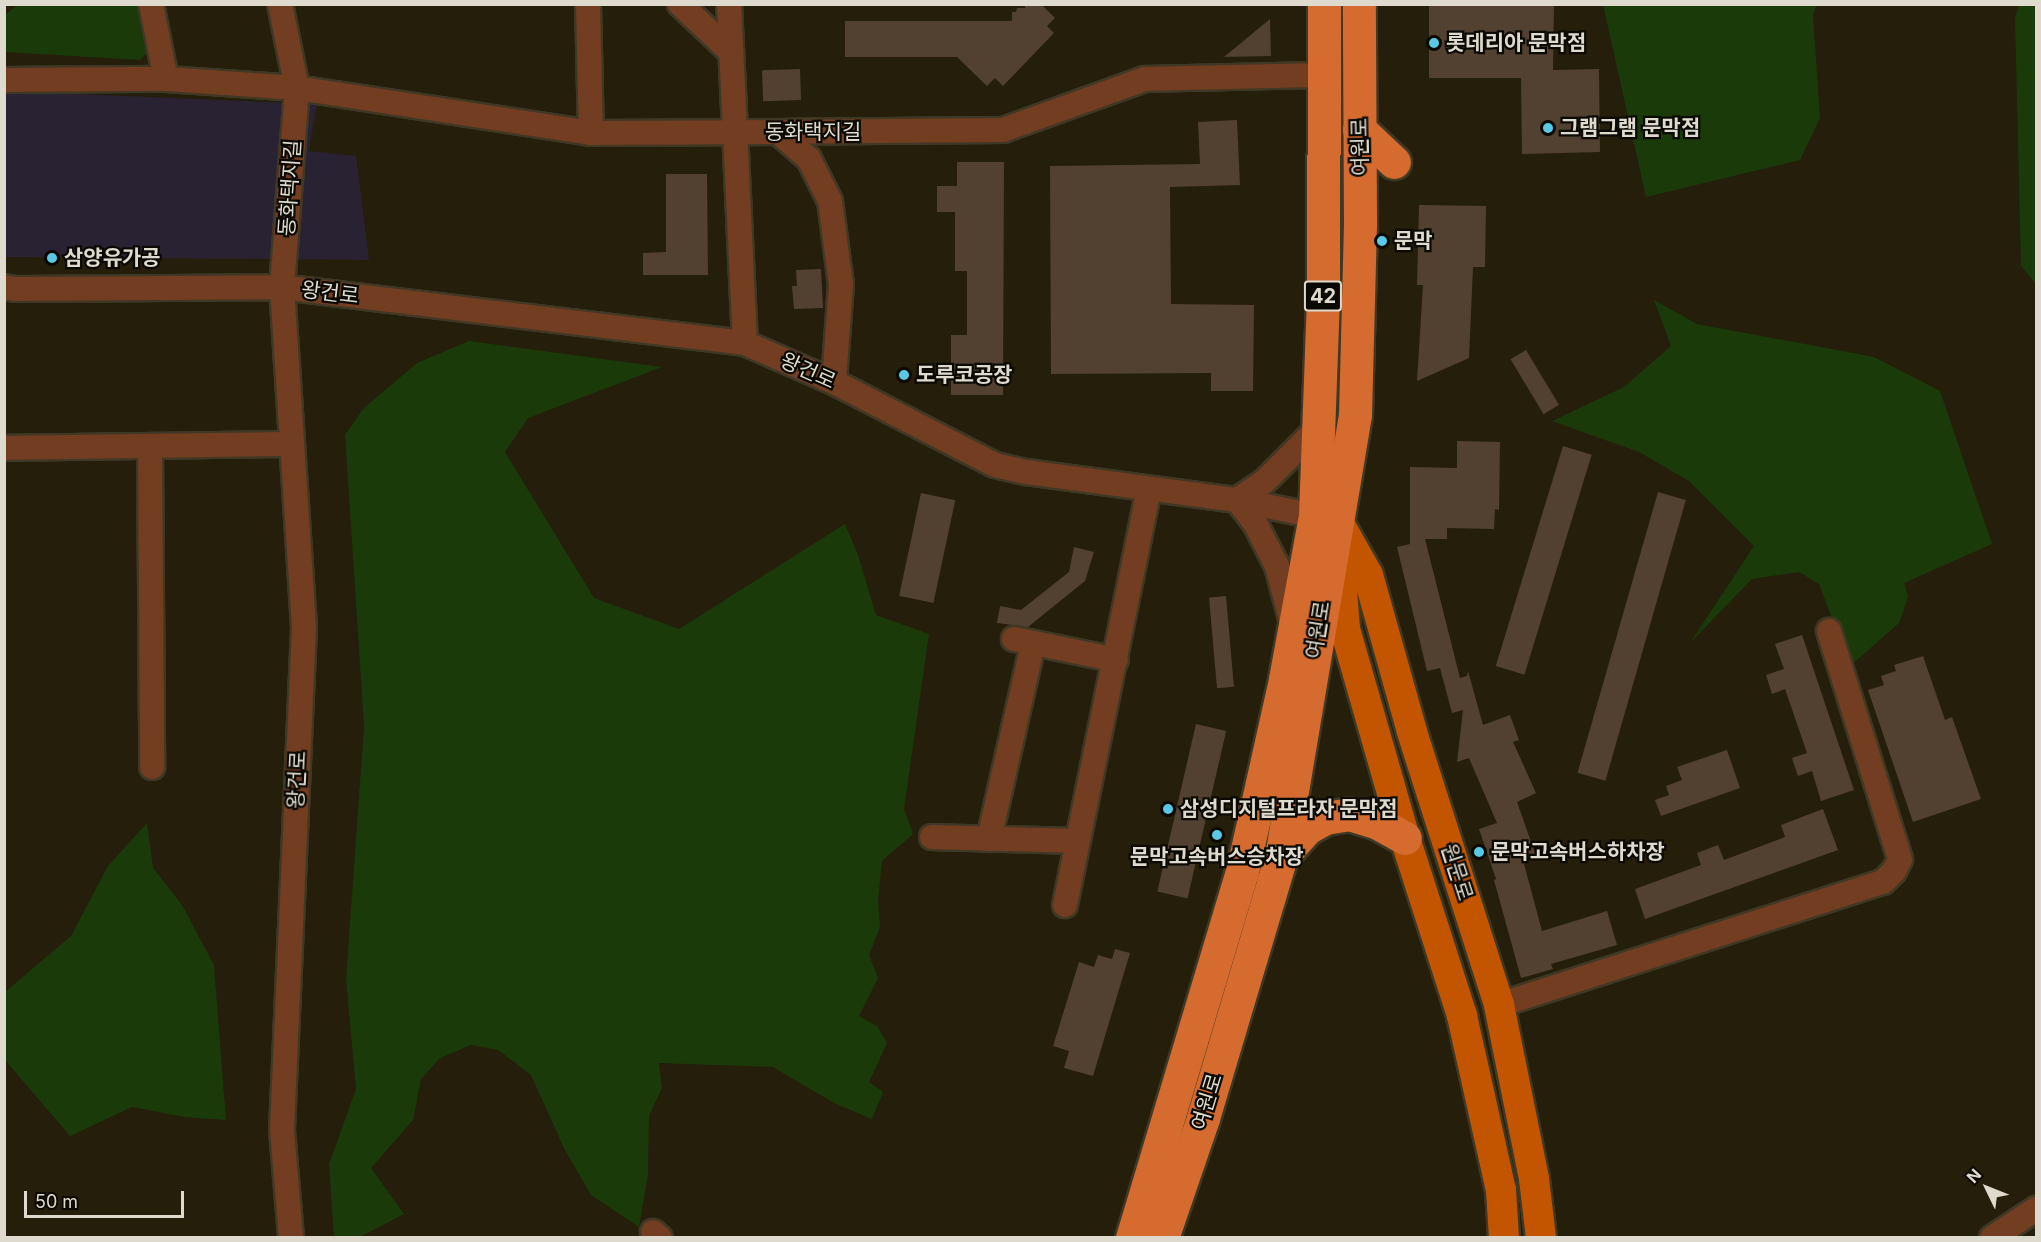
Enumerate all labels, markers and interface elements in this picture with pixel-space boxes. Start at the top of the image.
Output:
place label: 롯데리아 문막점 [1446,30,1586,56]
marker: 롯데리아 문막점 [1427,36,1441,50]
place label: 그램그램 문막점 [1560,115,1700,141]
street label: 여원로 [1347,118,1373,176]
street label: 동화택지길 [765,119,861,145]
marker: 그램그램 문막점 [1541,121,1555,135]
street label: 동화택지길 [274,139,306,237]
place label: 문막 [1394,228,1433,254]
marker: 문막 [1375,234,1389,248]
place label: 삼양유가공 [64,245,161,271]
marker: 삼양유가공 [45,251,59,265]
street label: 왕건로 [300,277,360,309]
road number: 42 [1304,279,1342,313]
street label: 왕건로 [776,348,840,394]
place label: 도루코공장 [916,362,1013,388]
marker: 도루코공장 [897,368,911,382]
street label: 여원로 [1301,599,1335,661]
street label: 왕건로 [283,750,311,810]
place label: 삼성디지털프라자 문막점 [1180,796,1397,822]
marker: 삼성디지털프라자 문막점 [1161,802,1175,816]
marker: 문막고속버스승차장 [1210,828,1224,842]
place label: 문막고속버스하차장 [1491,839,1665,865]
street label: 원문로 [1436,841,1478,903]
place label: 문막고속버스승차장 [1130,844,1304,870]
marker: 문막고속버스하차장 [1472,845,1486,859]
street label: 여원로 [1186,1071,1228,1133]
north arrow [1957,1158,2017,1218]
text: N [1962,1164,1985,1187]
scale bar [27,1179,188,1217]
text: 50 m [35,1191,78,1212]

